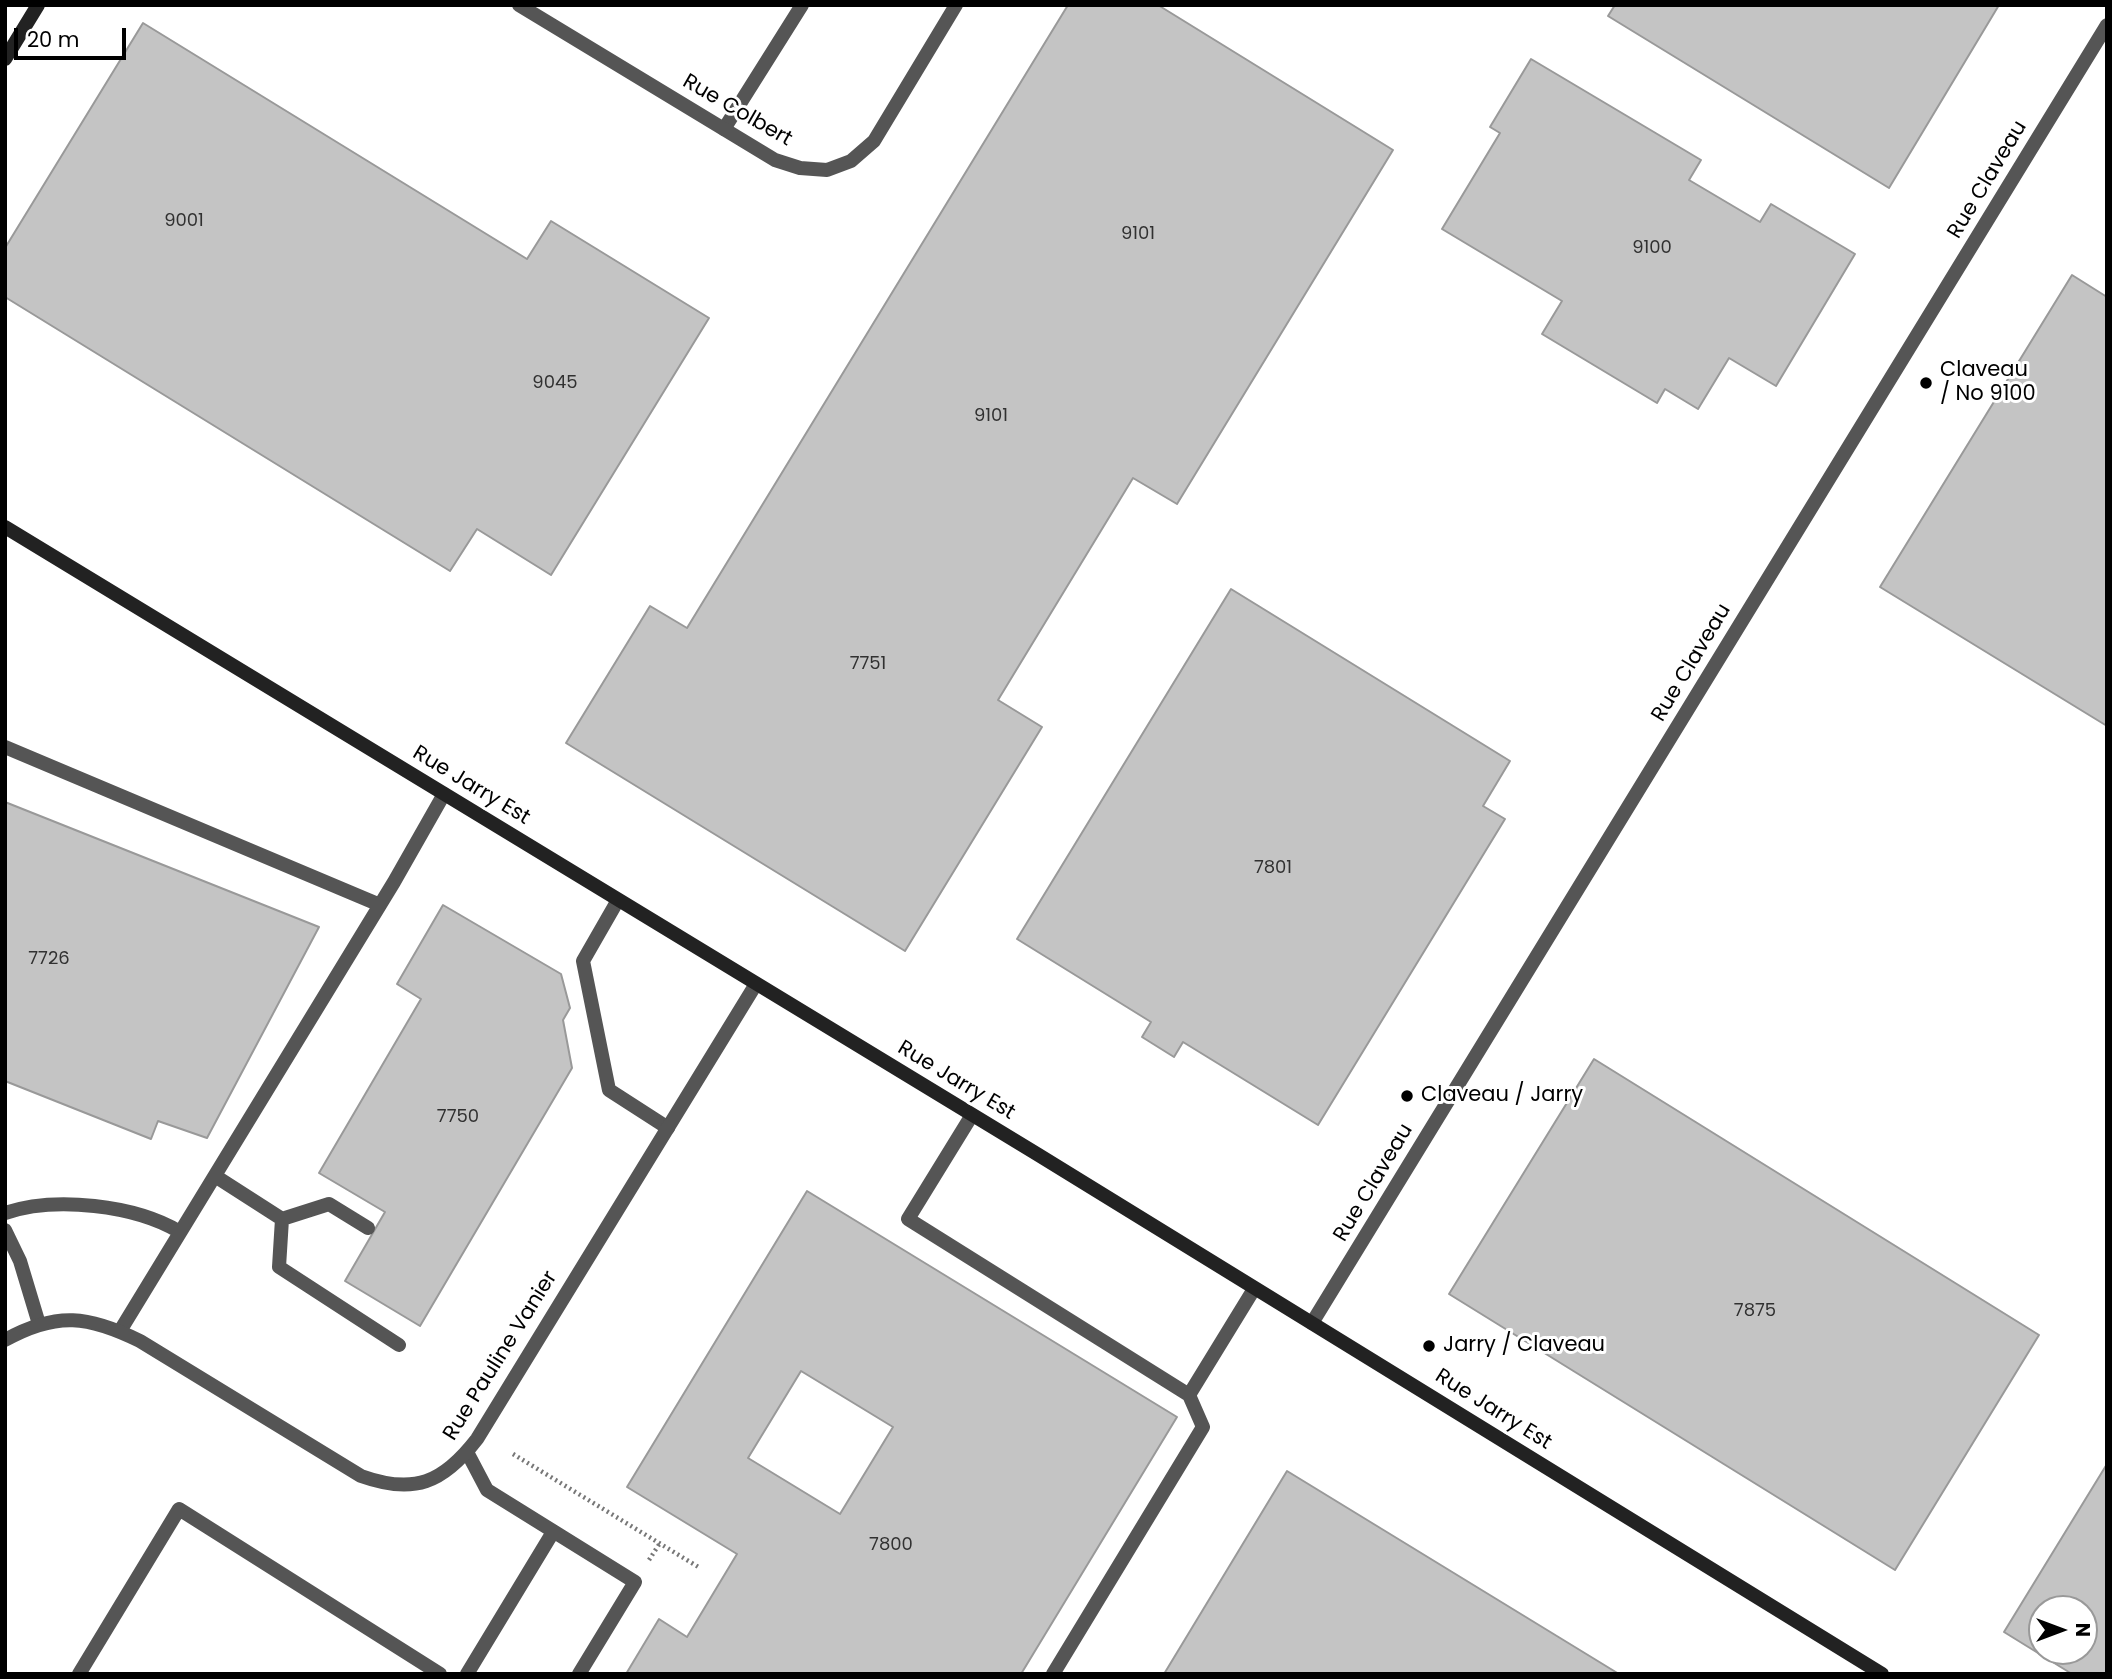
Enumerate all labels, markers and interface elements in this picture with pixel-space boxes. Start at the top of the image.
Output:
scale bar [18,14,130,58]
text: 20 m [27,25,80,54]
street label: Rue Colbert [678,70,796,152]
street label: Rue Claveau [1943,117,2033,243]
house number: 9001 [164,210,204,232]
house number: 9101 [1121,223,1155,245]
house number: 9100 [1632,237,1672,259]
place label: Claveau / No 9100 [1940,358,2036,408]
house number: 9045 [532,372,578,394]
marker: Claveau / No 9100 [1918,375,1934,391]
house number: 9101 [974,405,1008,427]
street label: Rue Claveau [1647,600,1737,726]
house number: 7751 [850,653,886,675]
street label: Rue Jarry Est [408,741,534,831]
house number: 7801 [1254,857,1292,879]
house number: 7726 [28,948,70,970]
street label: Rue Jarry Est [893,1036,1019,1126]
place label: Claveau / Jarry [1421,1083,1583,1109]
marker: Claveau / Jarry [1399,1088,1415,1104]
house number: 7750 [437,1106,479,1128]
street label: Rue Claveau [1329,1120,1419,1246]
street label: Rue Pauline Vanier [439,1267,563,1445]
house number: 7875 [1734,1300,1776,1322]
place label: Jarry / Claveau [1443,1333,1605,1359]
marker: Jarry / Claveau [1421,1338,1437,1354]
street label: Rue Jarry Est [1430,1364,1556,1456]
house number: 7800 [869,1534,913,1556]
north arrow [2028,1595,2098,1665]
text: N [2069,1623,2096,1637]

